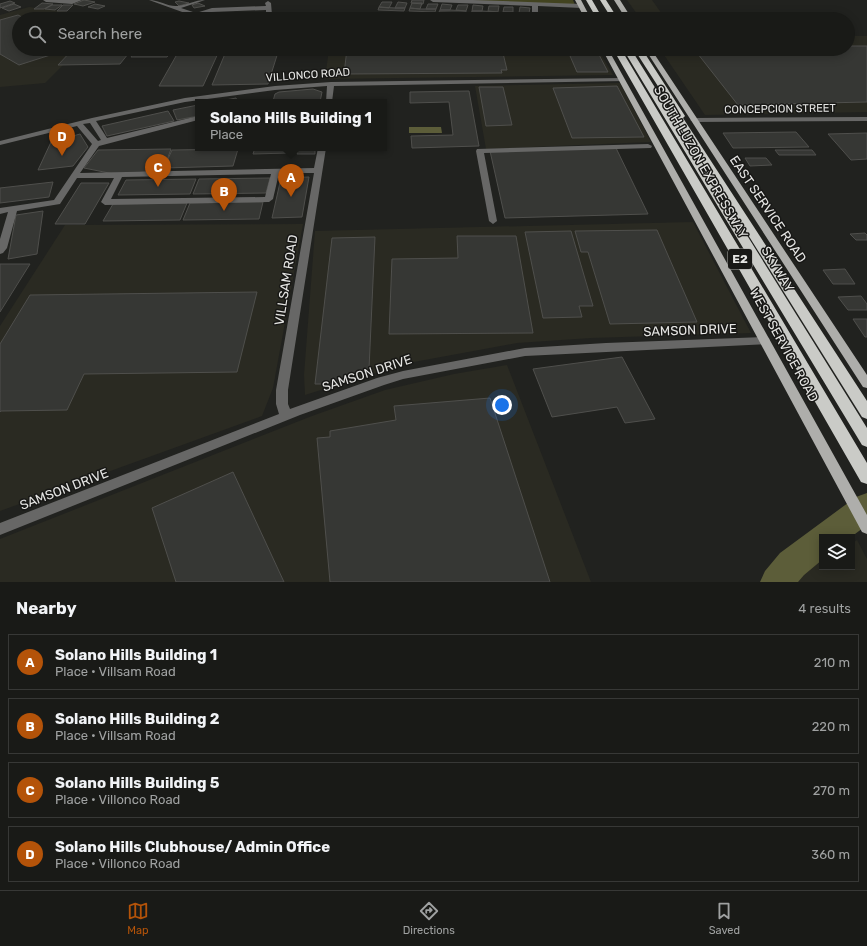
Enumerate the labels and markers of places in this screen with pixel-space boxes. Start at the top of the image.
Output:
pin: D [49,123,75,156]
pin: C [145,154,171,187]
pin: A [278,164,304,197]
pin: B [211,178,237,211]

